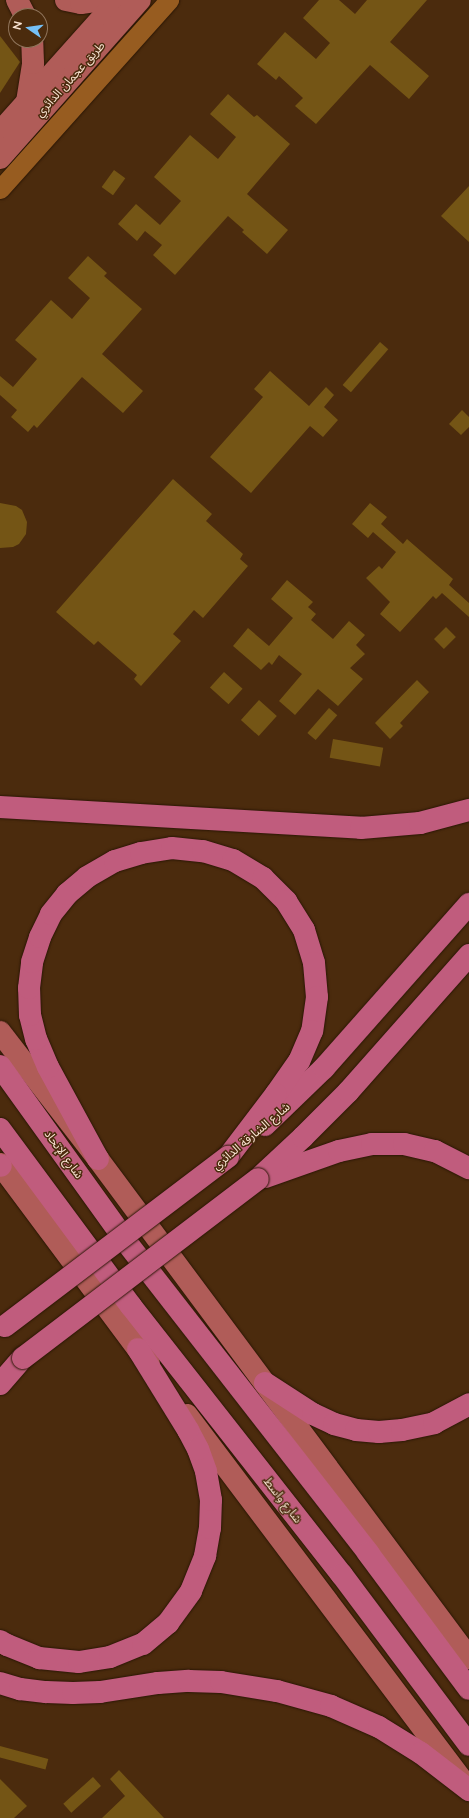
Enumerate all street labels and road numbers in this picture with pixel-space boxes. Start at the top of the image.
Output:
street label: طريق عجمان الدائري [32,38,108,120]
street label: شارع الشارقة الدائري [209,1099,293,1173]
street label: شارع الإتحاد [41,1127,87,1181]
street label: شارع واسط [261,1474,305,1526]

